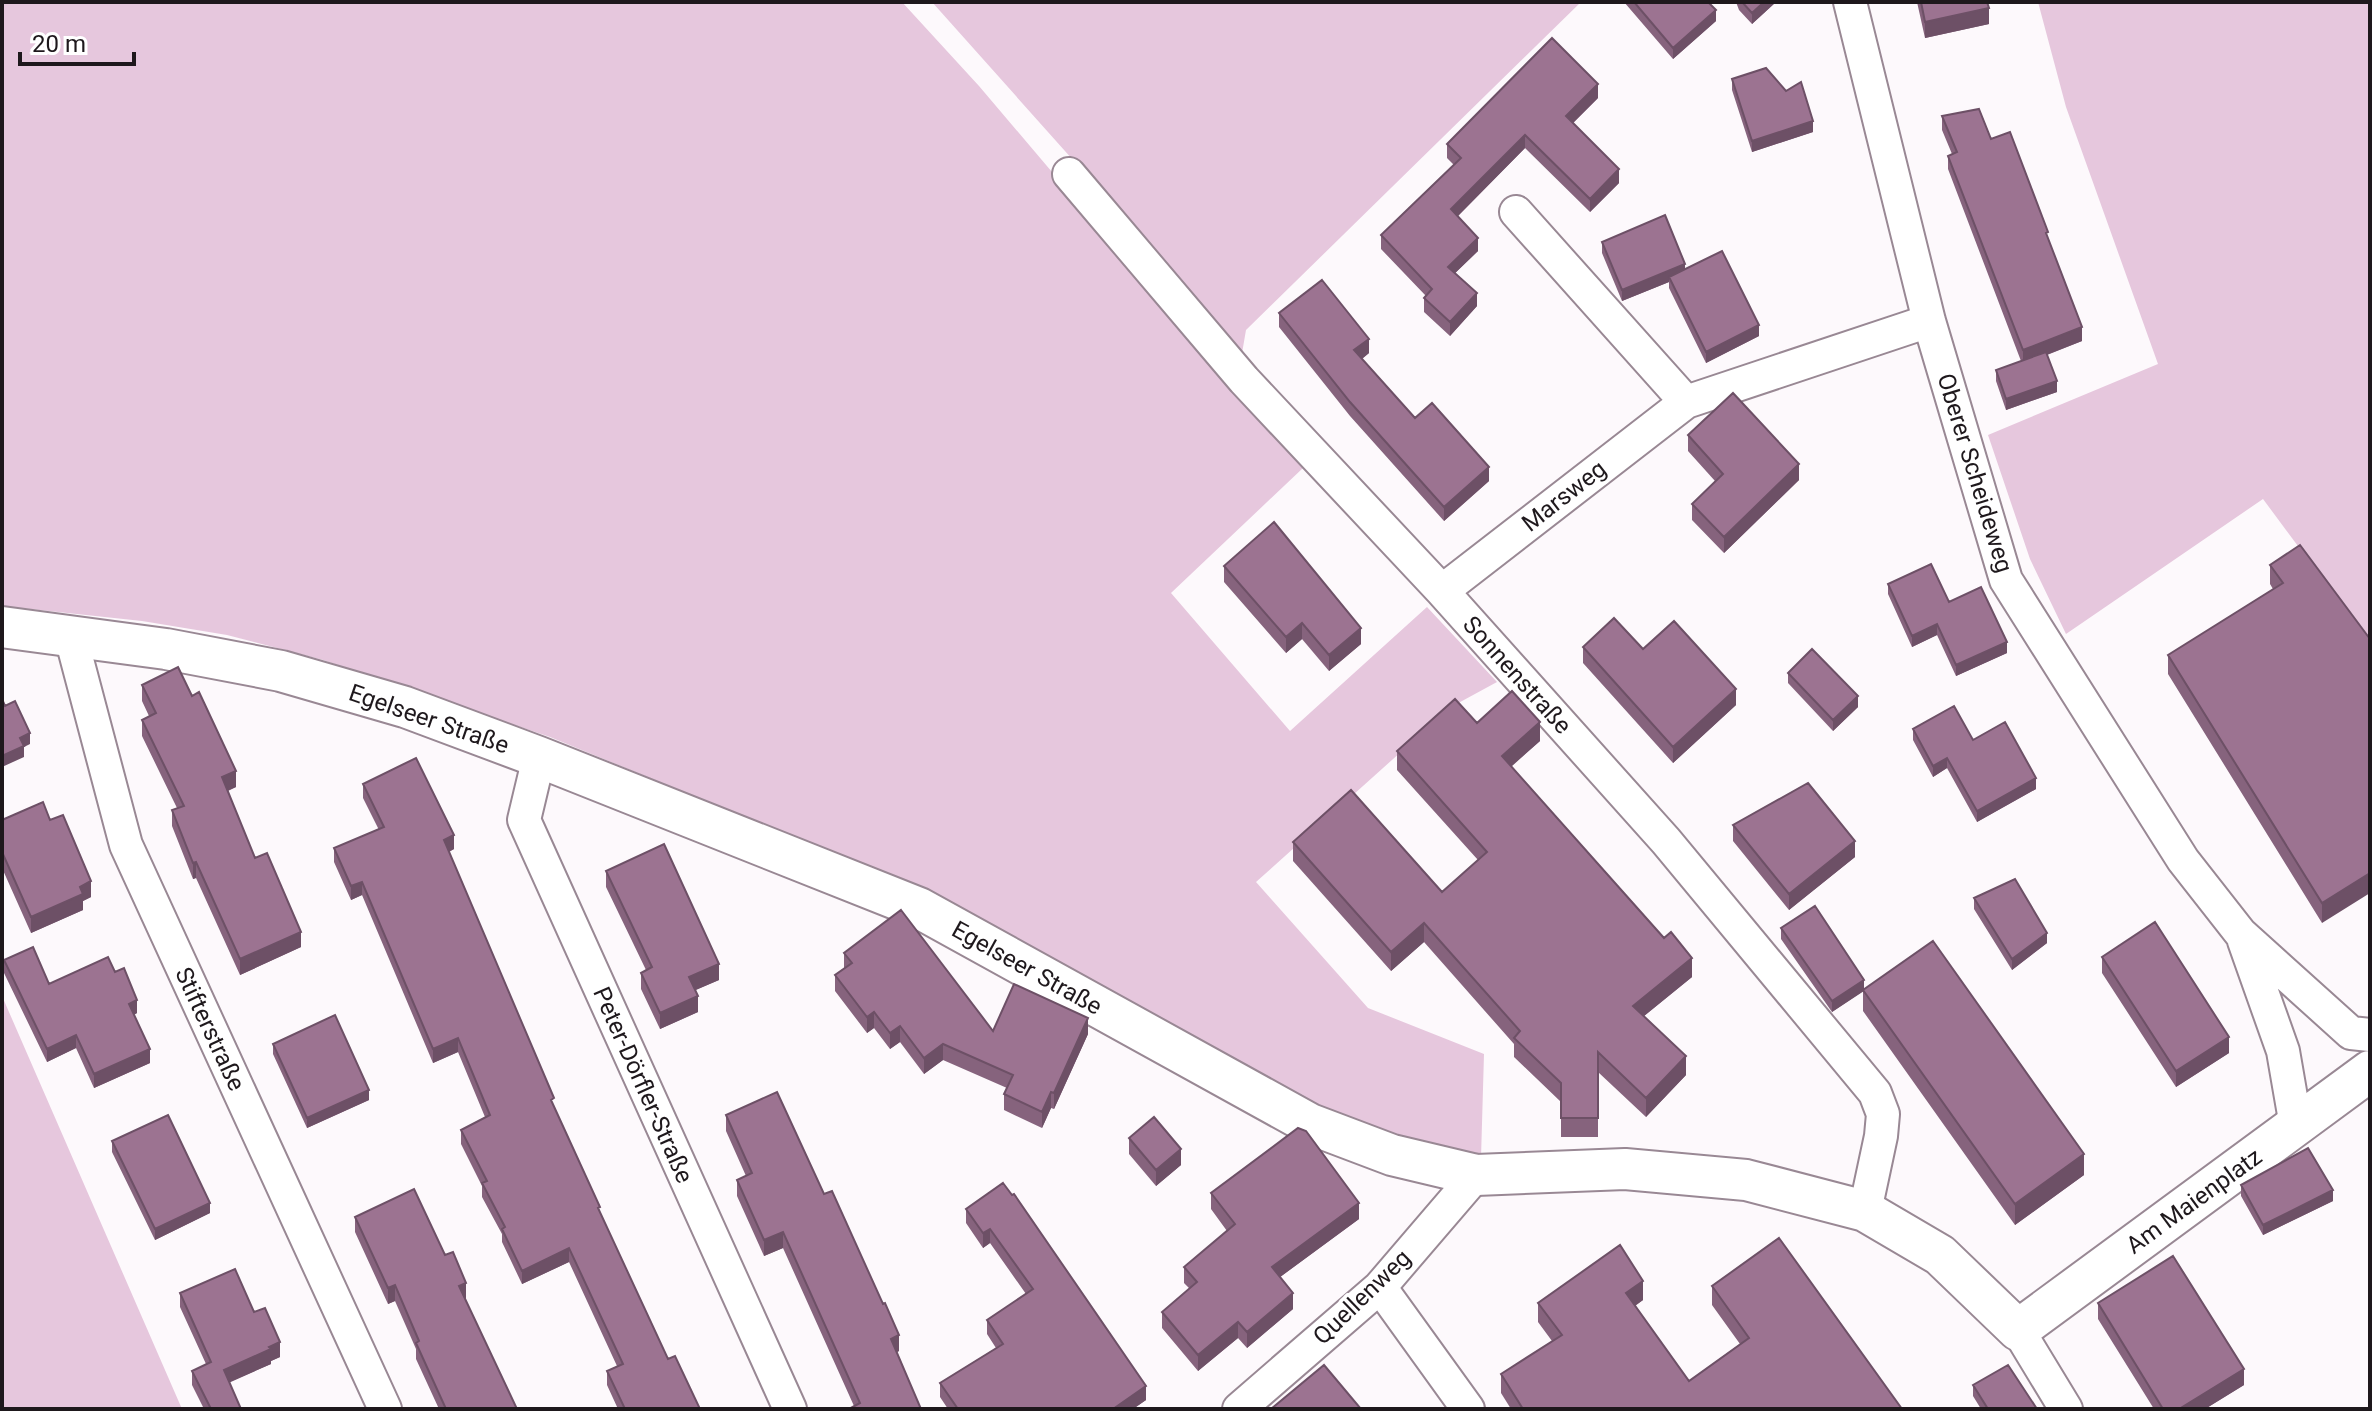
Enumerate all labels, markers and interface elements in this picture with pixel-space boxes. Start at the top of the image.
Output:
scale bar [20,16,134,66]
text: 20 m [32,30,86,58]
street label: Oberer Scheideweg [1931,370,2019,576]
street label: Marsweg [1516,455,1612,537]
street label: Sonnenstraße [1457,610,1577,740]
street label: Egelseer Straße [345,679,513,759]
street label: Egelseer Straße [947,915,1107,1021]
street label: Stifterstraße [169,963,251,1095]
street label: Peter-Dörfler-Straße [587,983,699,1187]
street label: Am Maienplatz [2121,1142,2267,1260]
street label: Quellenweg [1308,1244,1416,1350]

